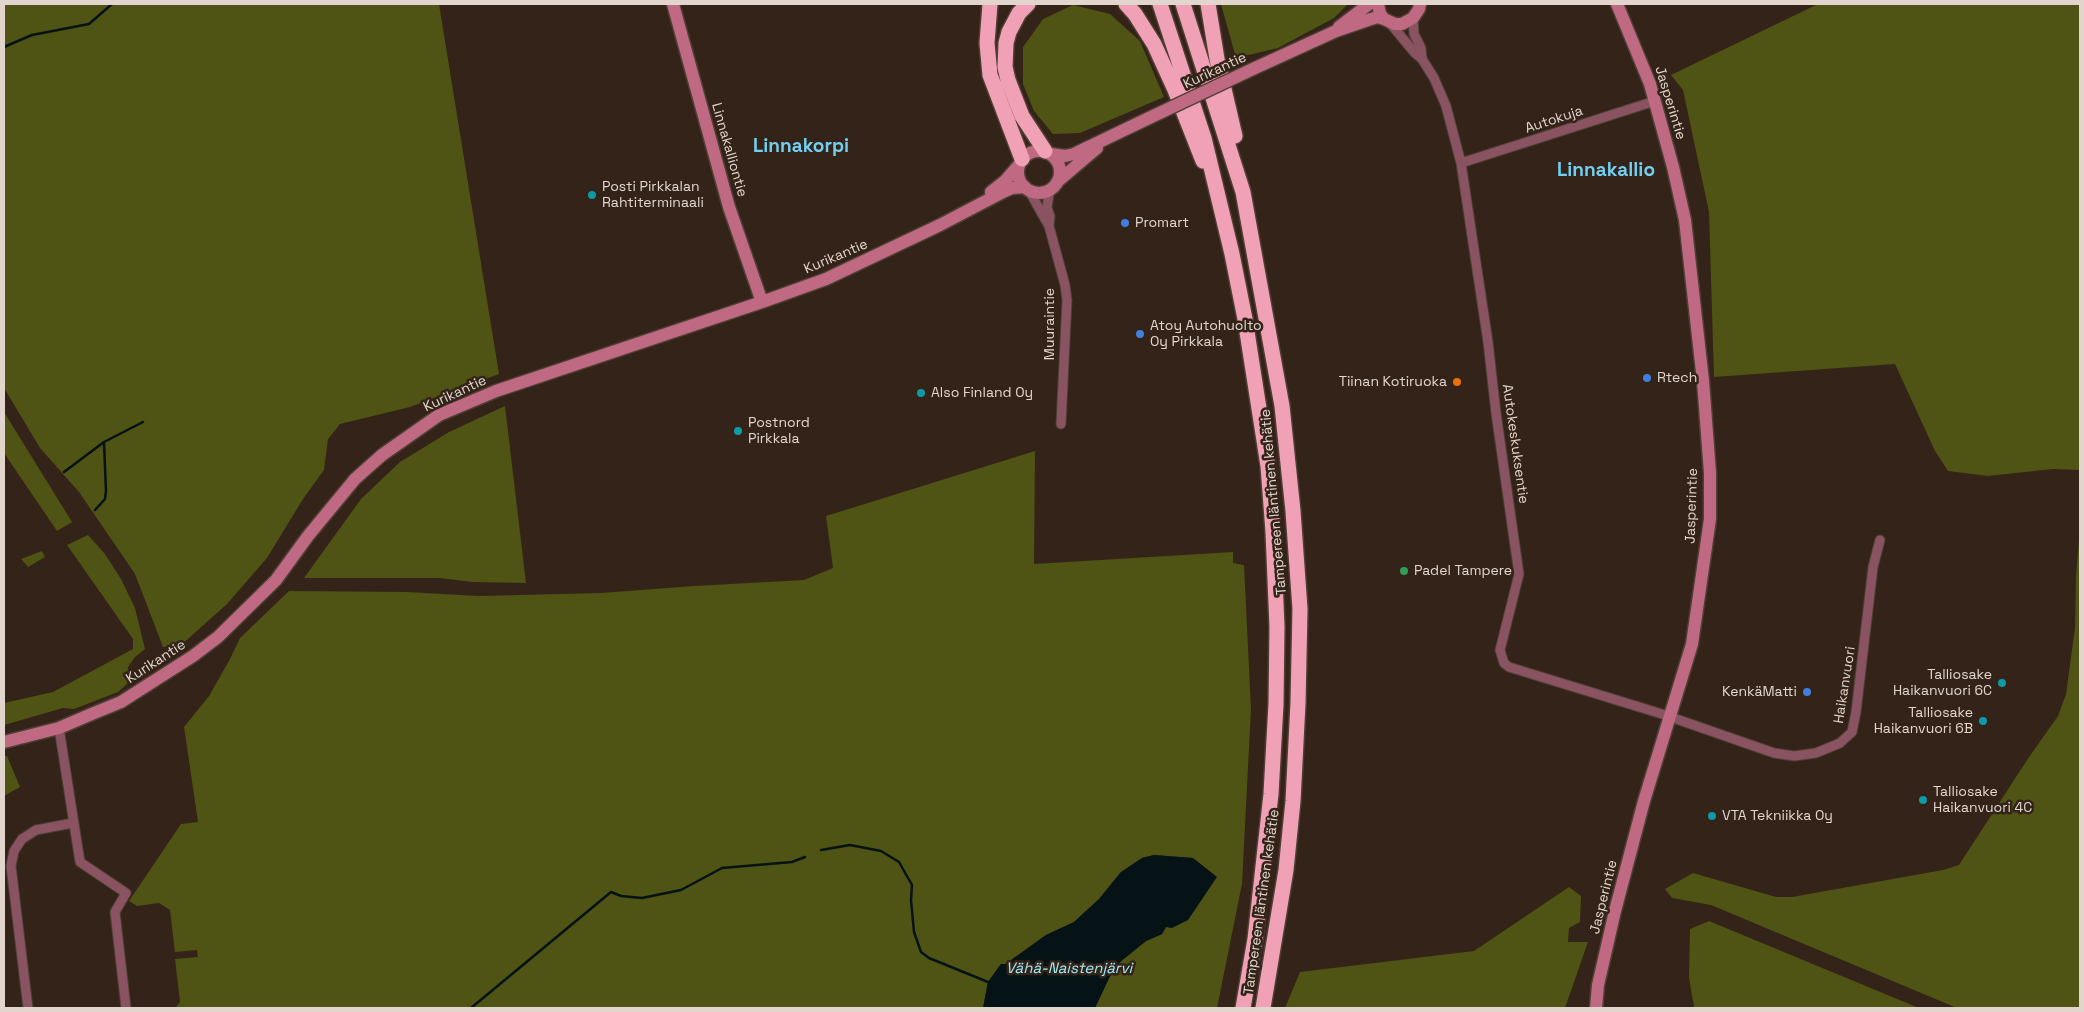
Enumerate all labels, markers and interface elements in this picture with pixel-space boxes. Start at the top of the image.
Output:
street label: Kurikantie [1181,49,1249,93]
street label: Jasperintie [1651,64,1689,142]
street label: Linnakalliontie [708,101,750,199]
street label: Autokuja [1523,103,1585,137]
district label: Linnakorpi [753,136,849,158]
district label: Linnakallio [1557,160,1655,182]
place label: Posti Pirkkalan Rahtiterminaali [602,179,704,212]
marker: Posti Pirkkalan Rahtiterminaali [586,189,598,201]
place label: Promart [1135,215,1189,231]
marker: Promart [1119,217,1131,229]
street label: Kurikantie [802,236,870,278]
street label: Muuraintie [1042,288,1058,360]
place label: Atoy Autohuolto Oy Pirkkala [1150,318,1262,351]
marker: Atoy Autohuolto Oy Pirkkala [1134,328,1146,340]
place label: Rtech [1657,370,1697,386]
street label: Kurikantie [421,372,489,416]
marker: Rtech [1641,372,1653,384]
place label: Tiinan Kotiruoka [1339,374,1447,390]
marker: Tiinan Kotiruoka [1451,376,1463,388]
street label: Autokeskuksentie [1498,383,1532,505]
place label: Also Finland Oy [931,385,1033,401]
marker: Also Finland Oy [915,387,927,399]
street label: Tampereen läntinen kehätie [1257,408,1291,596]
place label: Postnord Pirkkala [748,415,810,448]
marker: Postnord Pirkkala [732,425,744,437]
street label: Jasperintie [1682,468,1702,544]
place label: Padel Tampere [1414,563,1512,579]
marker: Padel Tampere [1398,565,1410,577]
street label: Kurikantie [123,637,189,687]
street label: Haikanvuori [1831,645,1859,725]
place label: Talliosake Haikanvuori 6C [1893,667,1992,700]
marker: Talliosake Haikanvuori 6C [1996,677,2008,689]
place label: KenkäMatti [1722,684,1797,700]
marker: KenkäMatti [1801,686,1813,698]
place label: Talliosake Haikanvuori 6B [1874,705,1973,738]
marker: Talliosake Haikanvuori 6B [1977,715,1989,727]
place label: Talliosake Haikanvuori 4C [1933,784,2032,816]
marker: Talliosake Haikanvuori 4C [1917,794,1929,806]
street label: Tampereen läntinen kehätie [1241,808,1283,996]
place label: VTA Tekniikka Oy [1722,808,1833,824]
marker: VTA Tekniikka Oy [1706,810,1718,822]
street label: Jasperintie [1587,858,1621,936]
water label: Vähä-Naistenjärvi [1006,960,1132,978]

